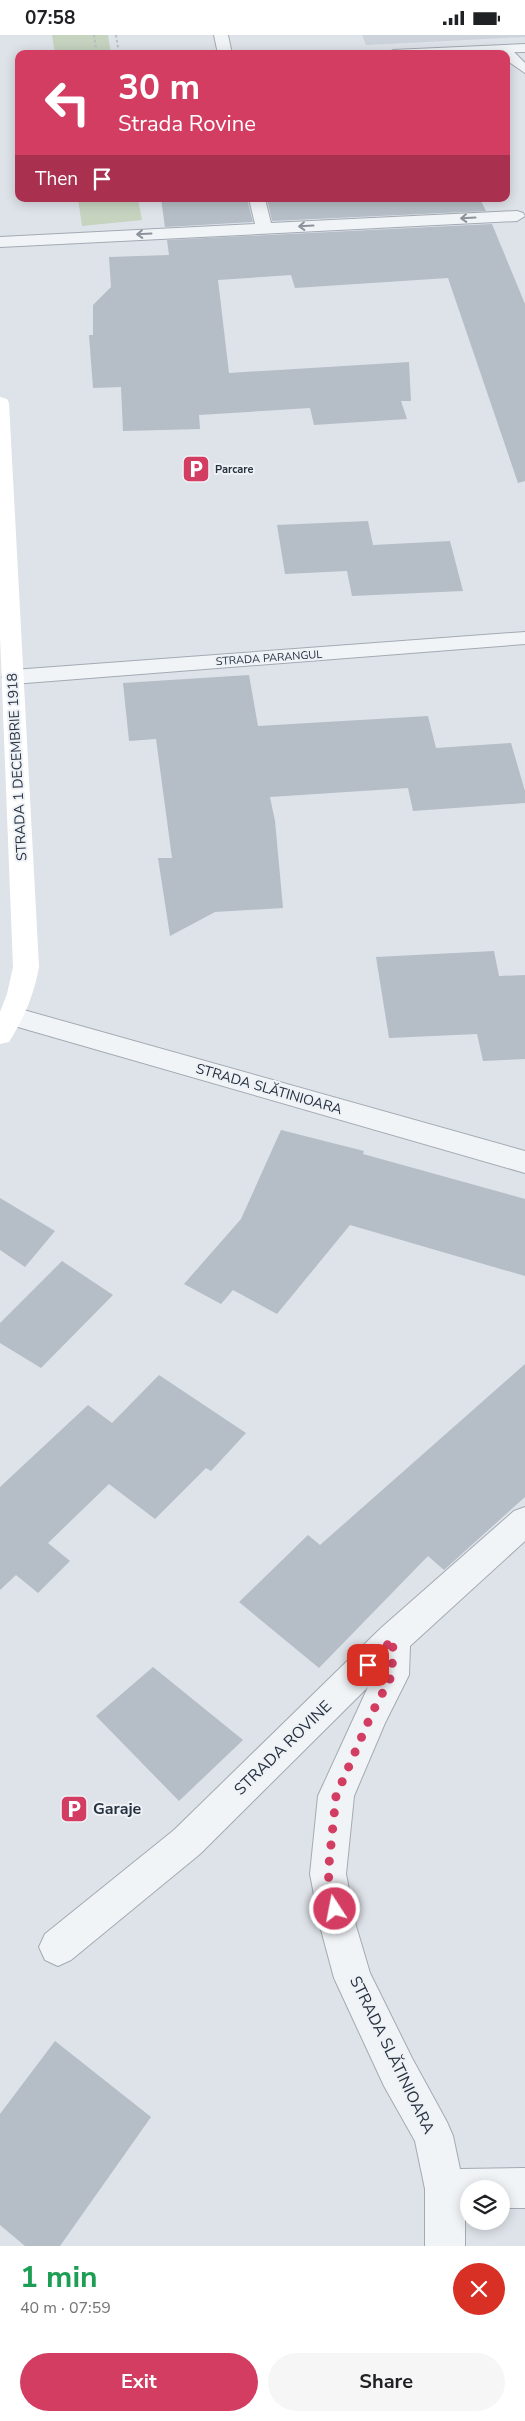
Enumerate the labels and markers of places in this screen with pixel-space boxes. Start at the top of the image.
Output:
parking icon: Parcare [181,454,211,484]
place label: Parcare [215,462,254,477]
pin [347,1644,389,1686]
parking icon: Garaje [59,1794,89,1824]
place label: Garaje [93,1798,142,1820]

